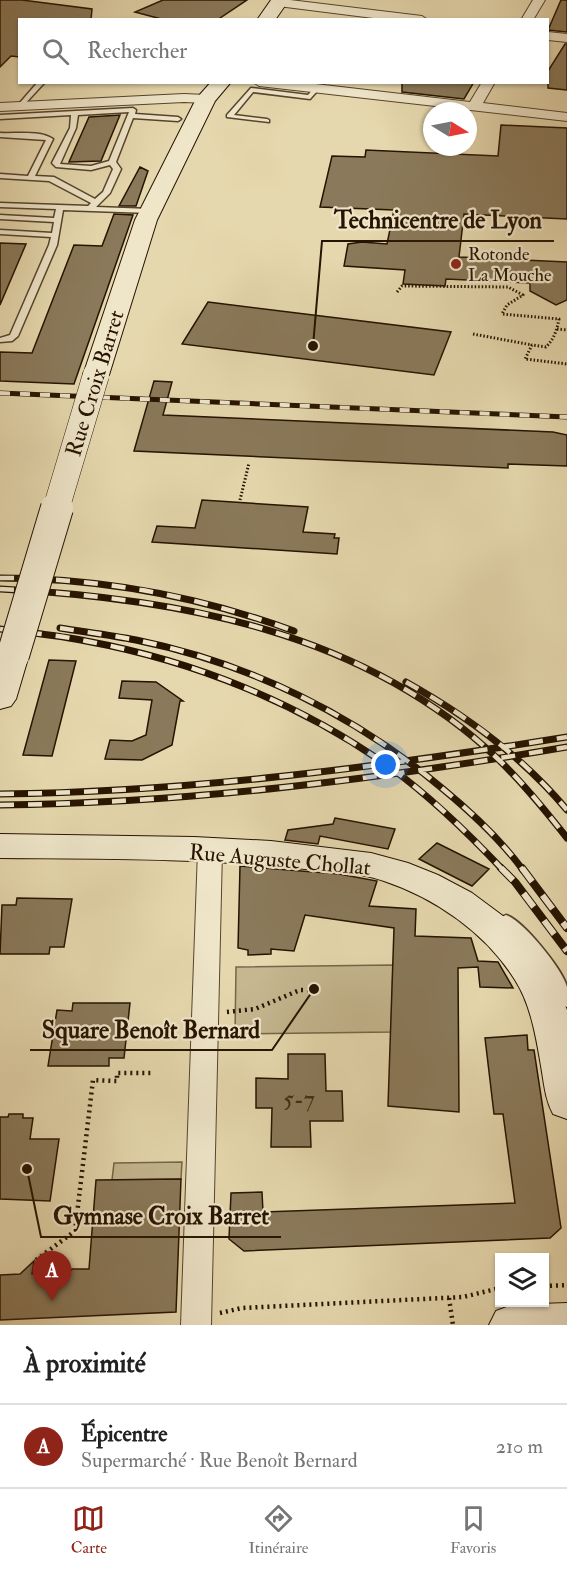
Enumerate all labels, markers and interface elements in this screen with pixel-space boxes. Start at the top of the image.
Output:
search box [18,18,549,84]
icon: search [39,35,72,68]
text: Rechercher [87,37,187,65]
north arrow [423,102,477,156]
callout: Technicentre de Lyon [322,199,554,241]
text: Technicentre de Lyon [333,205,543,236]
place label: Rotonde La Mouche [468,243,552,287]
marker: Rotonde La Mouche [449,257,463,271]
street label: Rue Croix Barret [59,307,131,460]
your location [371,750,400,779]
street label: Rue Auguste Chollat [188,838,372,882]
callout: Square Benoît Bernard [30,1008,272,1050]
text: Square Benoît Bernard [42,1015,260,1046]
house number: 5-7 [283,1084,315,1115]
callout: Gymnase Croix Barret [41,1195,281,1237]
text: Gymnase Croix Barret [53,1201,269,1232]
pin: A [32,1252,72,1301]
map controls [495,1253,549,1307]
button: layers [495,1253,549,1307]
text: À proximité [24,1348,146,1380]
text: Épicentre [81,1420,167,1448]
text: A [37,1434,50,1459]
text: 210 m [496,1434,543,1459]
text: Supermarché · Rue Benoît Bernard [81,1448,358,1473]
tab: Carte [71,1502,107,1558]
tab: Itinéraire [248,1502,308,1558]
tab: Favoris [450,1502,496,1558]

